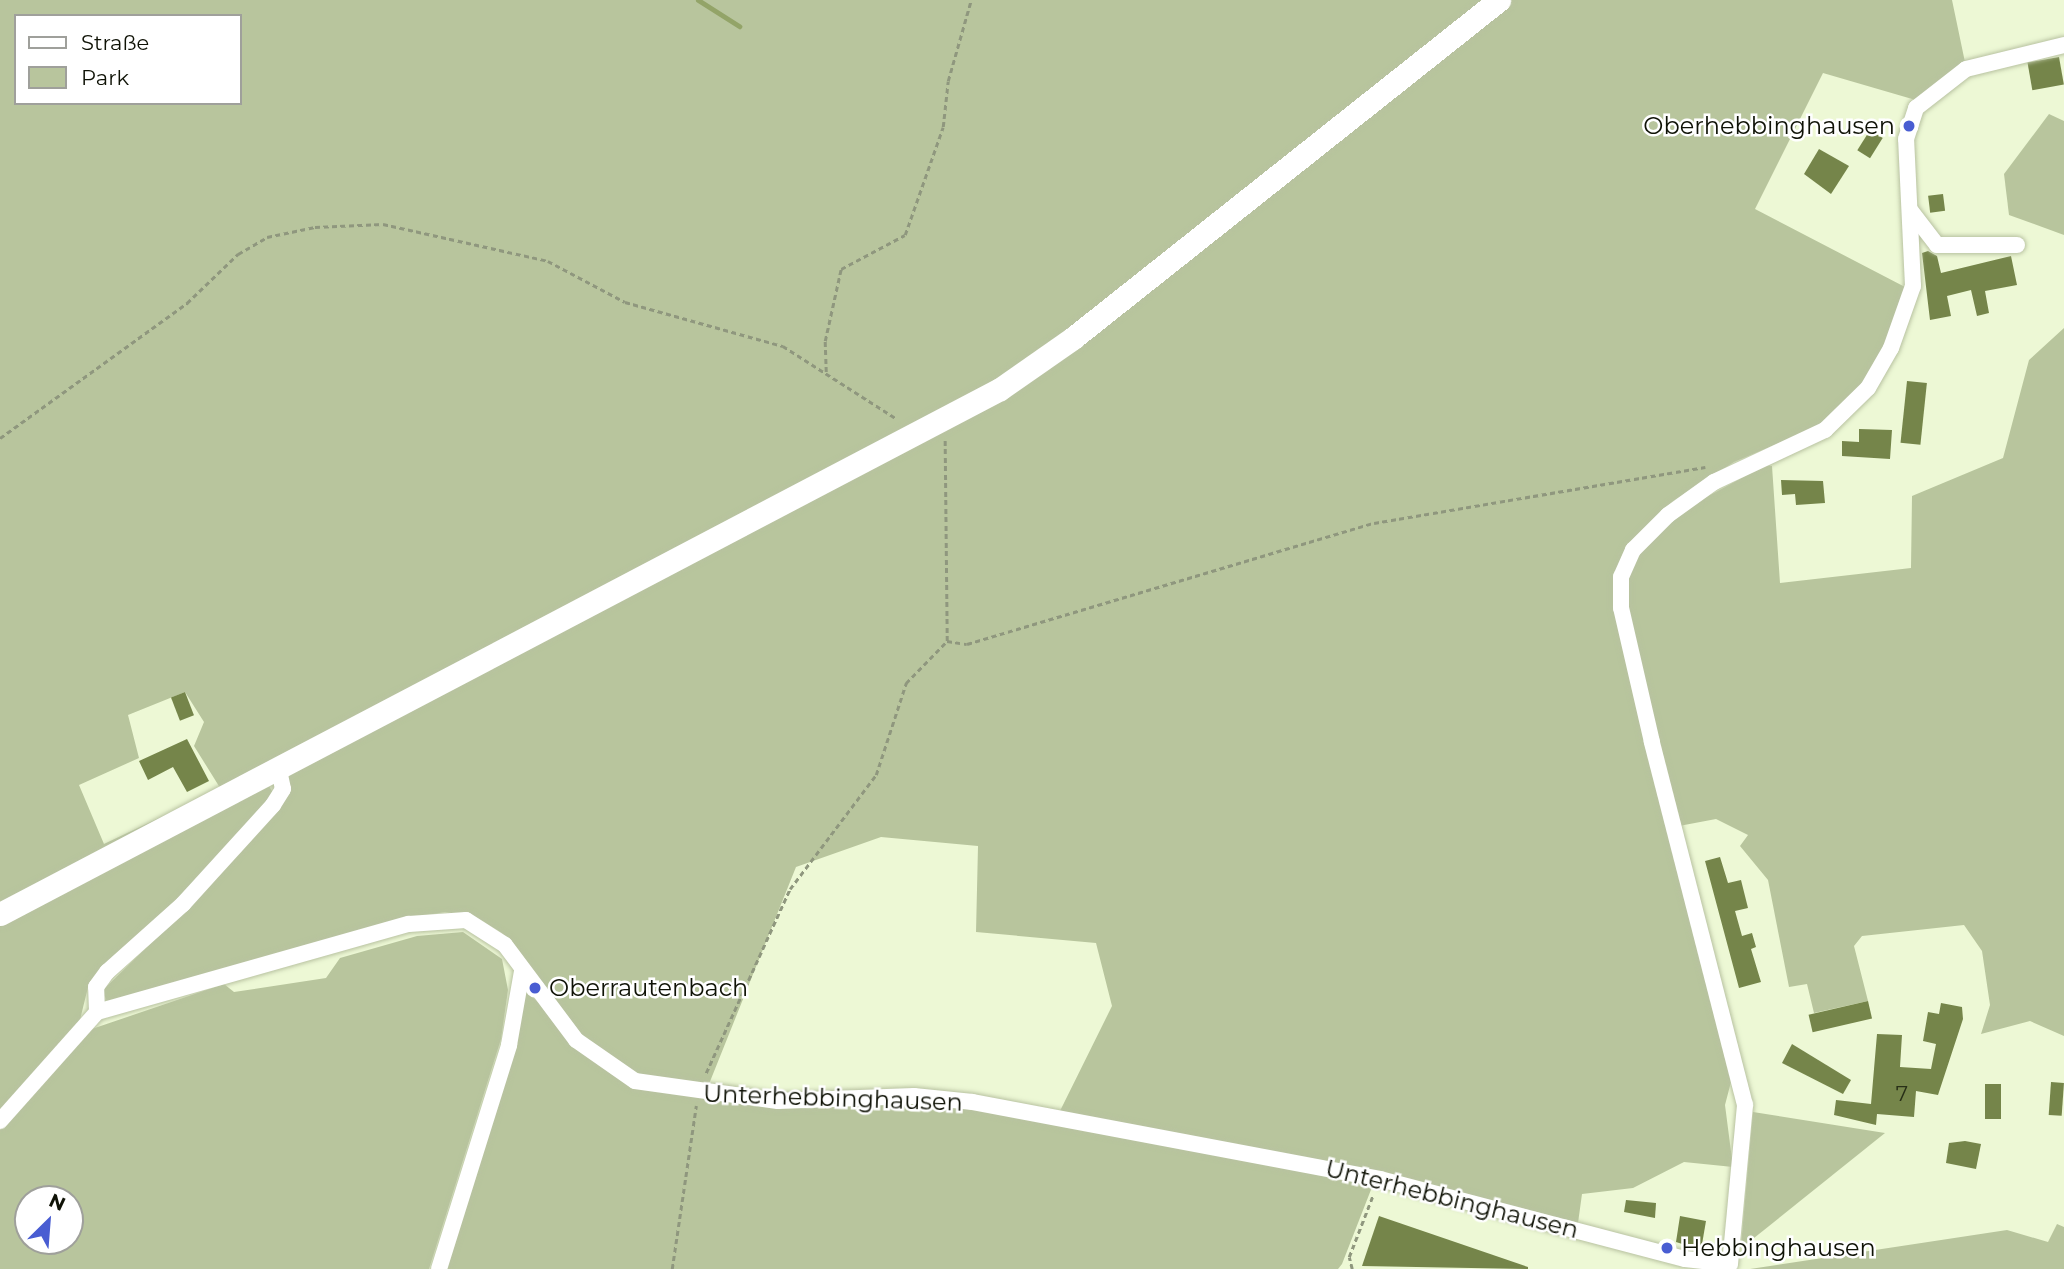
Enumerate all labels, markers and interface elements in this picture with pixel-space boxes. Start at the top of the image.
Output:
legend [14,14,242,105]
text: Straße [81,30,149,55]
text: Park [81,65,129,90]
place label: Oberhebbinghausen [1643,112,1895,140]
marker: Oberhebbinghausen [1901,118,1917,134]
place label: Oberrautenbach [549,974,748,1002]
marker: Oberrautenbach [527,980,543,996]
street label: Unterhebbinghausen [703,1079,963,1117]
house number: 7 [1896,1081,1908,1107]
street label: Unterhebbinghausen [1322,1154,1582,1244]
north arrow [14,1185,84,1255]
text: N [45,1189,69,1216]
place label: Hebbinghausen [1681,1234,1876,1262]
marker: Hebbinghausen [1659,1240,1675,1256]

